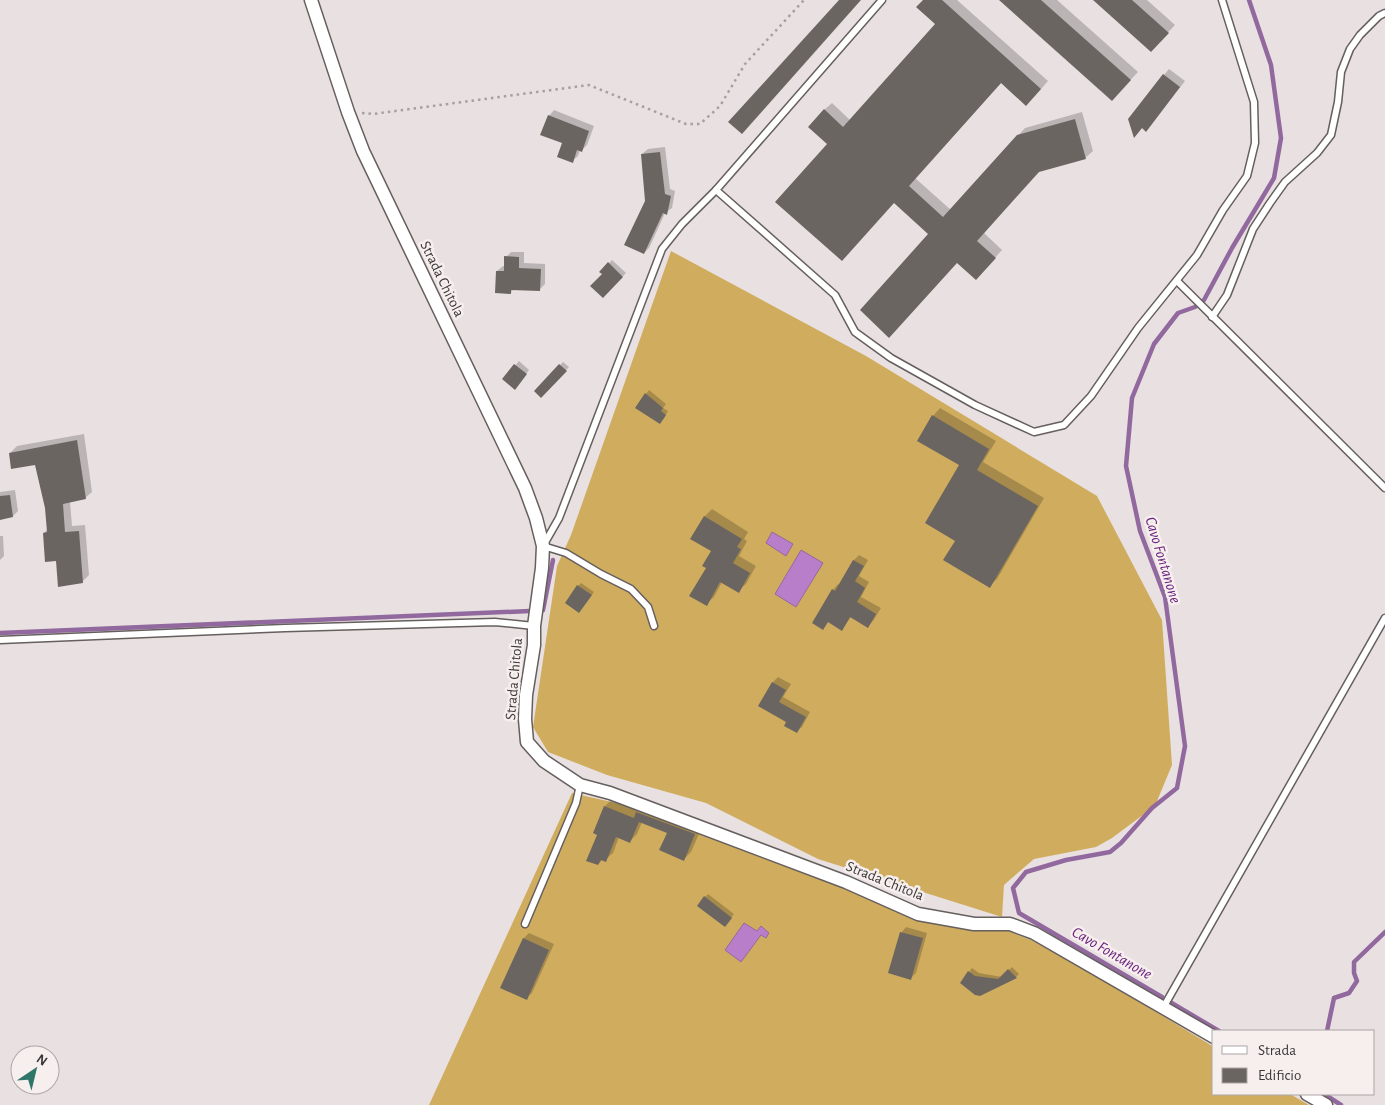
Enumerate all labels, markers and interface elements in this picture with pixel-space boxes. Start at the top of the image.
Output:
street label: Strada Chitola [417,239,467,319]
water label: Cavo Fontanone [1142,515,1184,605]
street label: Strada Chitola [503,637,525,721]
street label: Strada Chitola [844,859,926,903]
water label: Cavo Fontanone [1069,924,1155,982]
legend [1212,1030,1375,1095]
text: Strada [1258,1043,1296,1058]
north arrow [10,1045,60,1095]
text: N [34,1052,50,1069]
text: Edificio [1258,1068,1301,1083]

